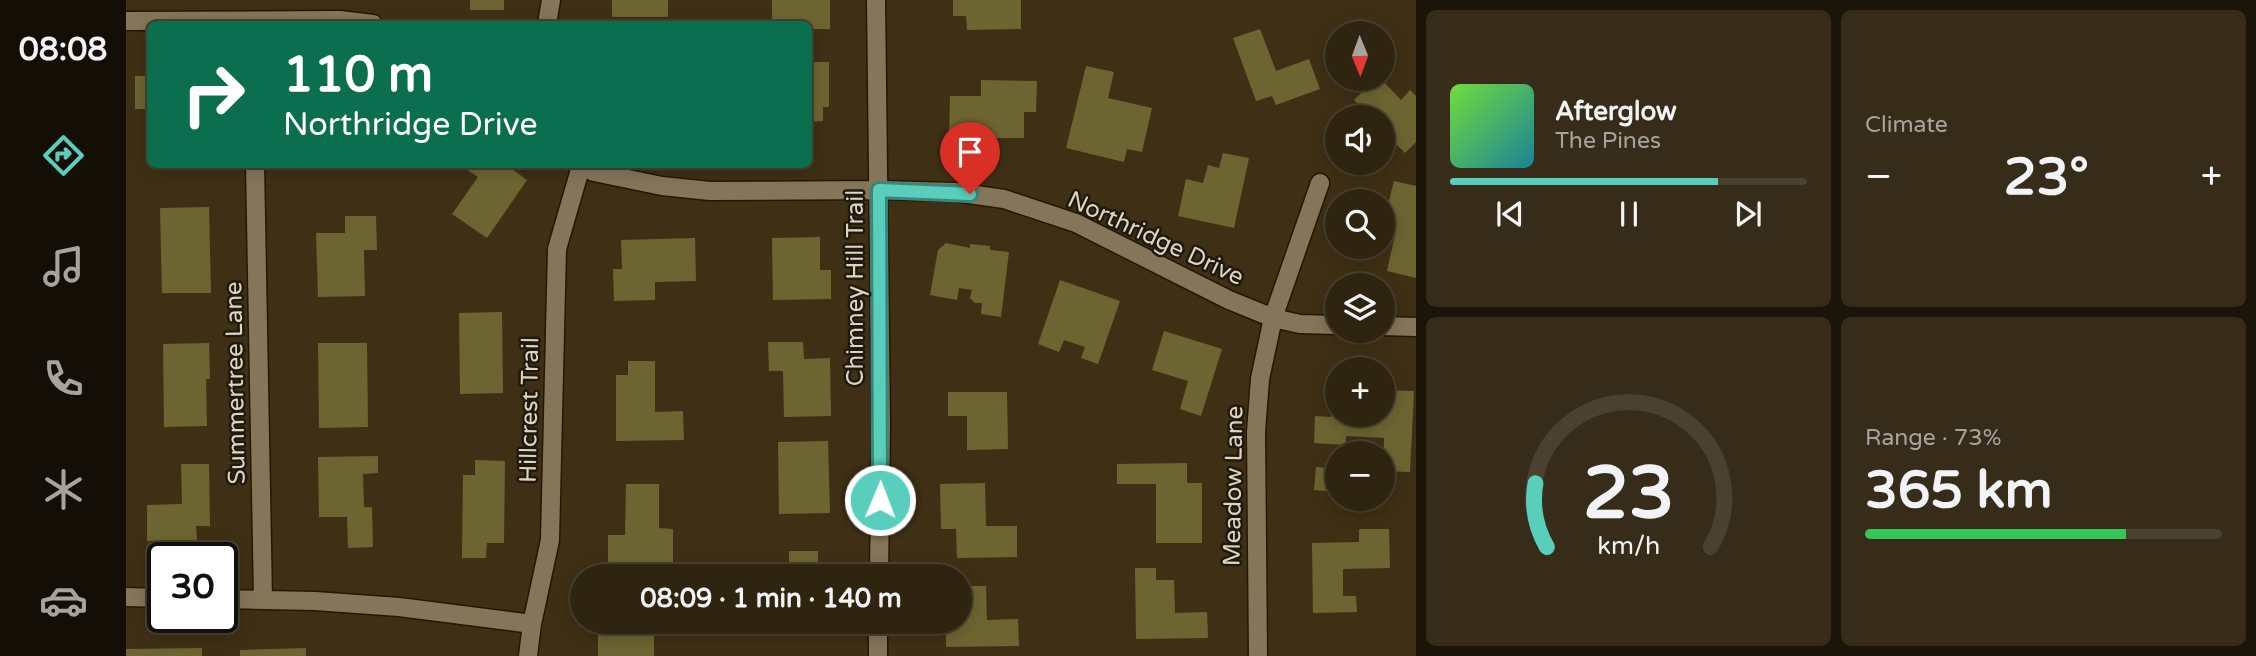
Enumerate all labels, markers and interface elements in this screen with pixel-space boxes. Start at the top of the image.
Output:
north arrow [1325,21,1395,91]
map controls [1325,21,1395,511]
text: 08:08 [19,31,107,69]
text: 110 m [283,46,433,105]
icon: right [168,49,259,140]
text: Afterglow [1555,96,1677,127]
button: sound [1325,105,1395,175]
text: Northridge Drive [283,106,538,144]
text: Climate [1865,111,1948,139]
pin [940,122,1000,194]
text: The Pines [1555,127,1661,155]
icon: directions [39,131,88,180]
icon: arrive [951,133,989,171]
text: 23° [2004,146,2089,209]
text: − [1865,154,1892,200]
text: + [2201,154,2222,200]
street label: Northridge Drive [1063,185,1248,292]
button: search [1325,189,1395,259]
street label: Chimney Hill Trail [841,190,870,386]
icon: previous [1491,195,1529,233]
icon: pause [1610,195,1648,233]
icon: next [1729,195,1767,233]
icon: music [39,242,88,291]
button: layers [1325,273,1395,343]
street label: Summertree Lane [219,281,252,485]
street label: Hillcrest Trail [514,337,545,483]
icon: phone [39,354,88,403]
button: + [1325,357,1395,427]
street label: Meadow Lane [1218,406,1249,566]
text: Range · 73% [1865,424,2001,452]
button: − [1325,441,1395,511]
text: 23 [1583,451,1674,539]
text: 365 km [1865,459,2053,522]
position arrow [843,463,917,537]
icon: climate [39,465,88,514]
text: km/h [1597,531,1660,561]
speed limit sign: 30 [147,542,238,633]
icon: car [39,576,88,625]
text: 08:09 · 1 min · 140 m [640,583,902,614]

